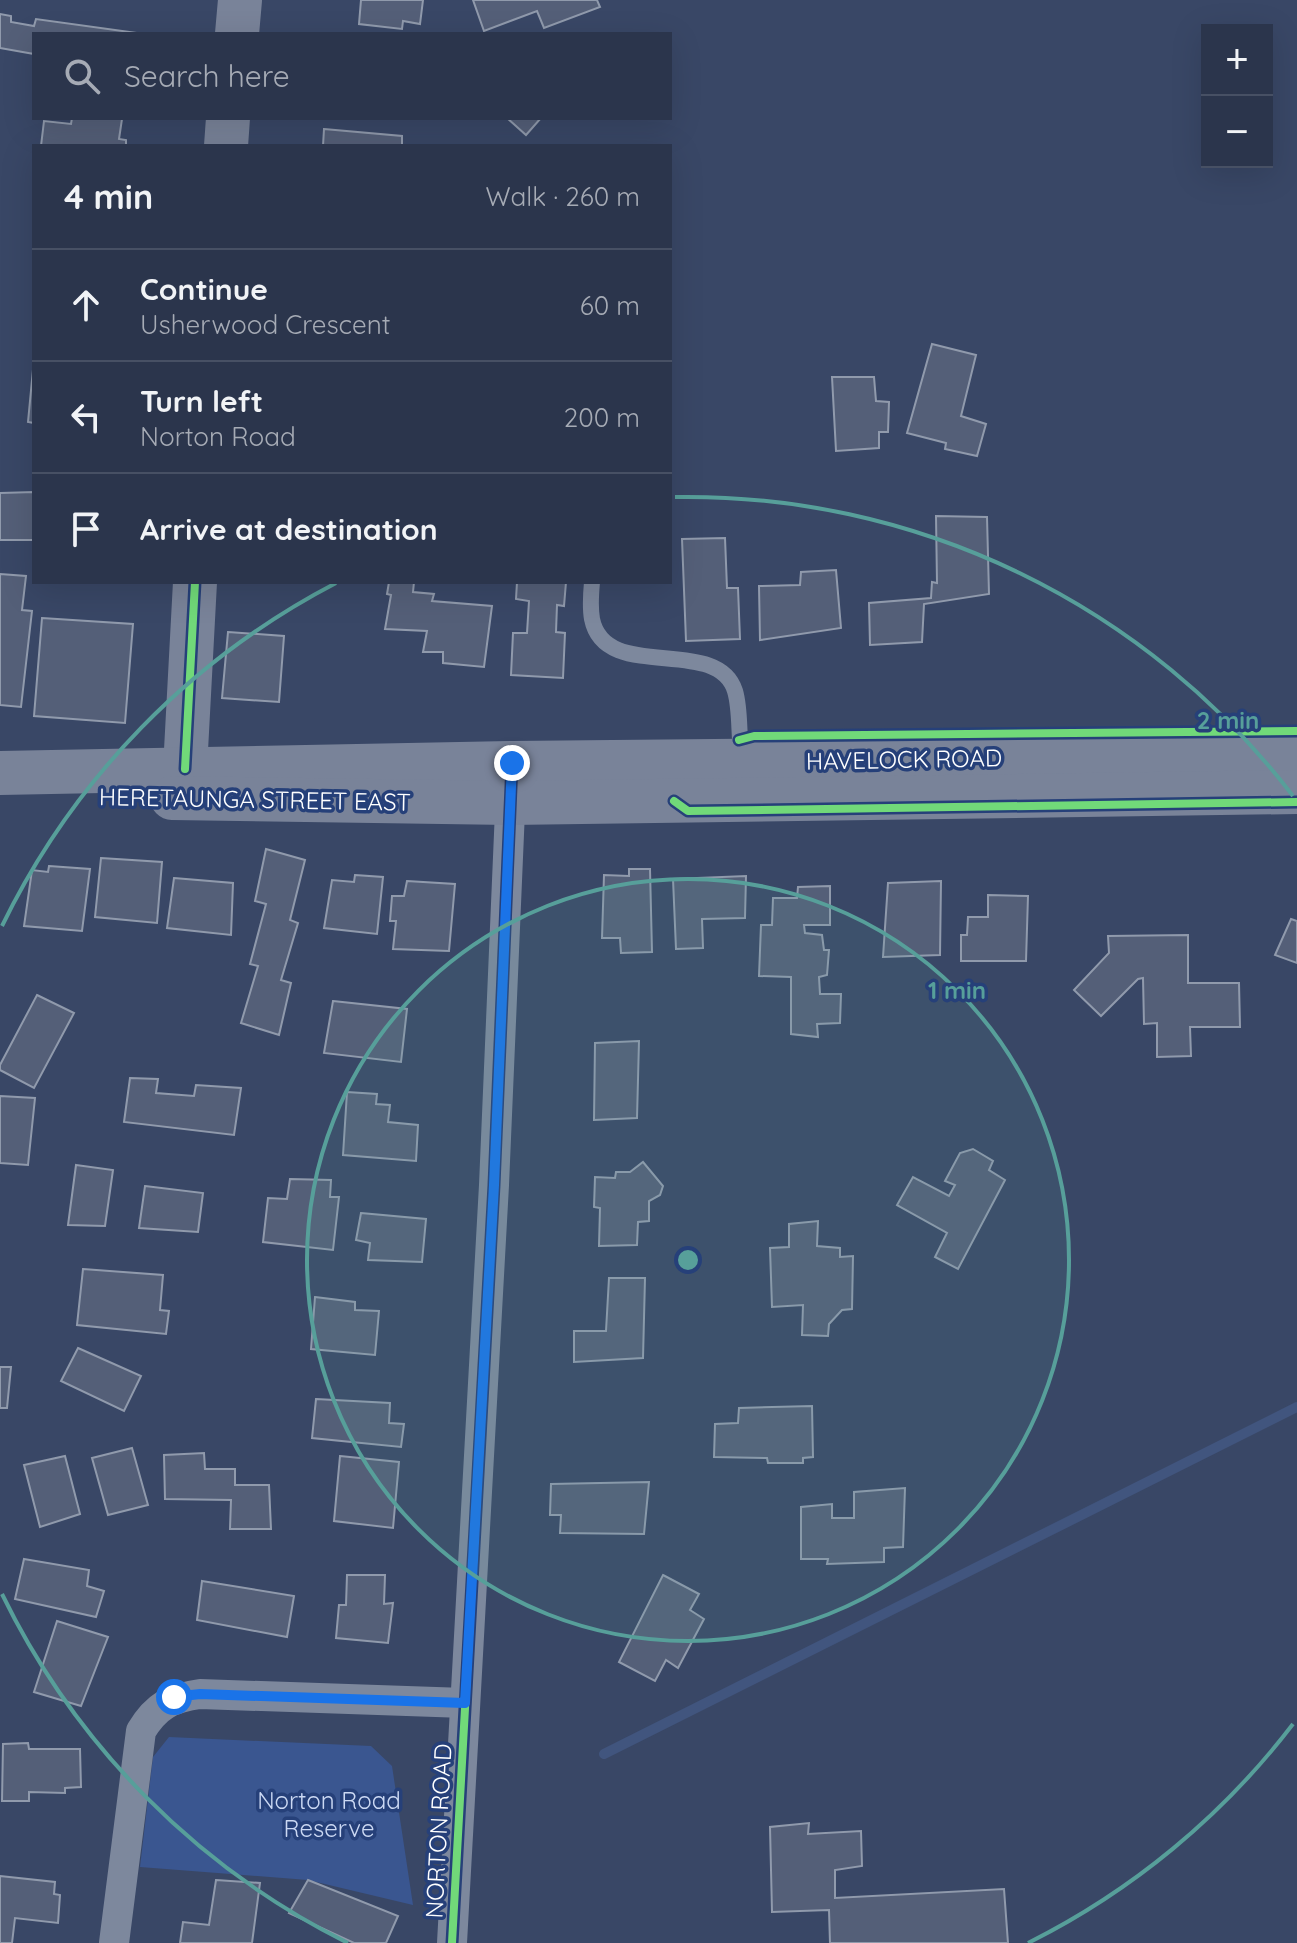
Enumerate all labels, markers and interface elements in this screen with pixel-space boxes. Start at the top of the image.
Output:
map controls [1201,24,1273,168]
button: + [1201,24,1273,96]
search box [32,32,672,120]
icon: search [60,54,104,98]
text: Search here [124,57,290,95]
button: − [1201,96,1273,168]
text: 4 min [64,175,153,218]
text: Walk · 260 m [486,180,640,213]
text: Continue [140,270,268,308]
icon: ahead [64,283,108,327]
text: 60 m [580,289,640,322]
text: Usherwood Crescent [140,308,391,341]
text: Turn left [140,382,263,420]
icon: left [64,395,108,439]
text: 200 m [564,401,640,434]
text: Norton Road [140,420,296,453]
icon: arrive [64,507,108,551]
text: Arrive at destination [140,510,438,548]
text: 2 min [1197,705,1259,735]
street label: HAVELOCK ROAD [806,742,1002,776]
route end [494,745,530,781]
street label: HERETAUNGA STREET EAST [99,781,411,817]
text: 1 min [928,975,986,1005]
centre of rings [674,1246,702,1274]
route start [156,1679,192,1715]
street label: NORTON ROAD [418,1743,458,1919]
park label: Norton Road Reserve [257,1785,401,1843]

